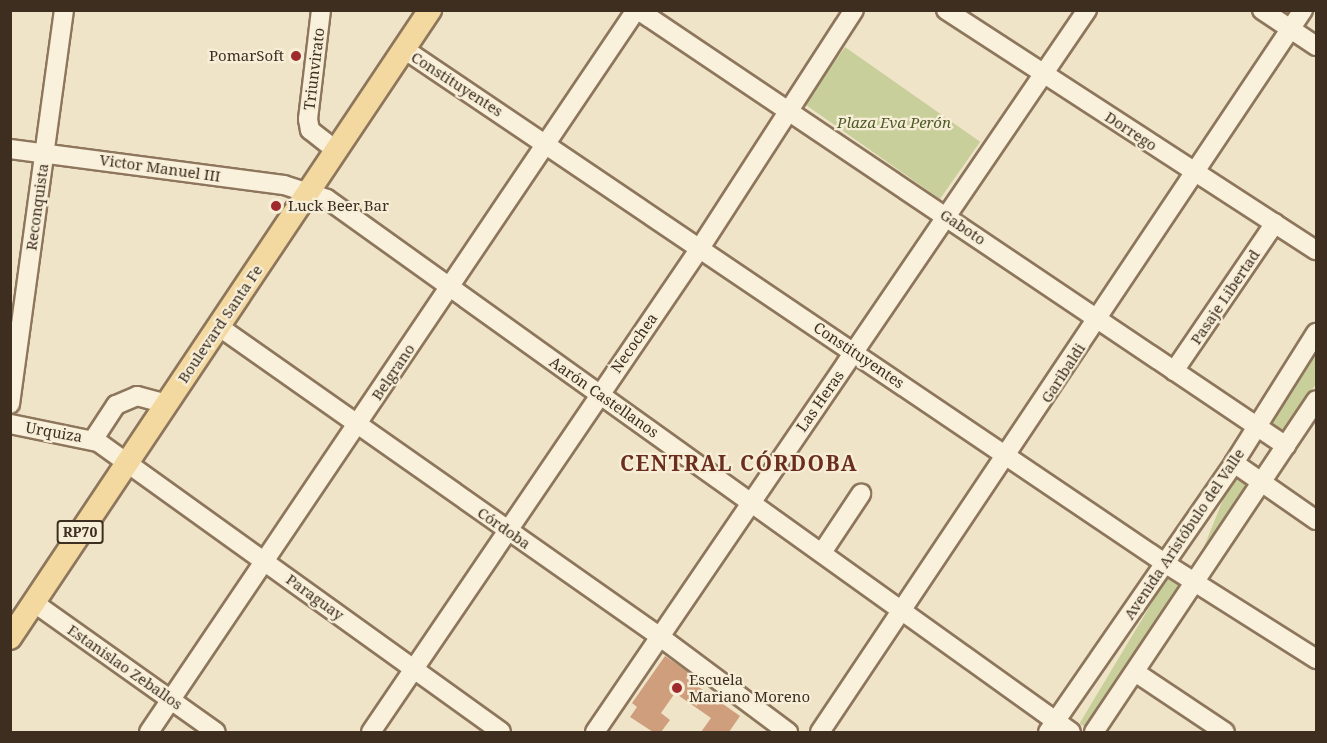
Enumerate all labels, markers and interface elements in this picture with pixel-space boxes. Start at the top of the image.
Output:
street label: Triunvirato [300,27,328,111]
place label: PomarSoft [209,47,284,65]
street label: Constituyentes [408,48,506,120]
marker: PomarSoft [289,49,303,63]
street label: Dorrego [1102,108,1160,154]
park label: Plaza Eva Perón [837,114,951,132]
street label: Victor Manuel III [98,151,222,185]
street label: Reconquista [22,162,52,252]
place label: Luck Beer Bar [288,197,389,215]
marker: Luck Beer Bar [269,199,283,213]
street label: Gaboto [937,205,989,249]
street label: Pasaje Libertad [1187,246,1263,348]
street label: Boulevard Santa Fe [174,262,266,386]
street label: Necochea [607,310,661,376]
street label: Constituyentes [810,318,908,392]
street label: Belgrano [368,340,418,404]
street label: Garibaldi [1037,340,1089,406]
street label: Aarón Castellanos [546,353,662,441]
street label: Las Heras [792,367,848,435]
street label: Urquiza [24,418,84,446]
street label: Avenida Aristóbulo del Valle [1120,445,1248,623]
district label: CENTRAL CÓRDOBA [620,450,858,476]
street label: Córdoba [474,503,534,553]
road number: RP70 [56,521,104,543]
street label: Paraguay [283,570,347,624]
street label: Estanislao Zeballos [64,621,186,713]
place label: Escuela Mariano Moreno [689,670,810,705]
marker: Escuela Mariano Moreno [670,681,684,695]

